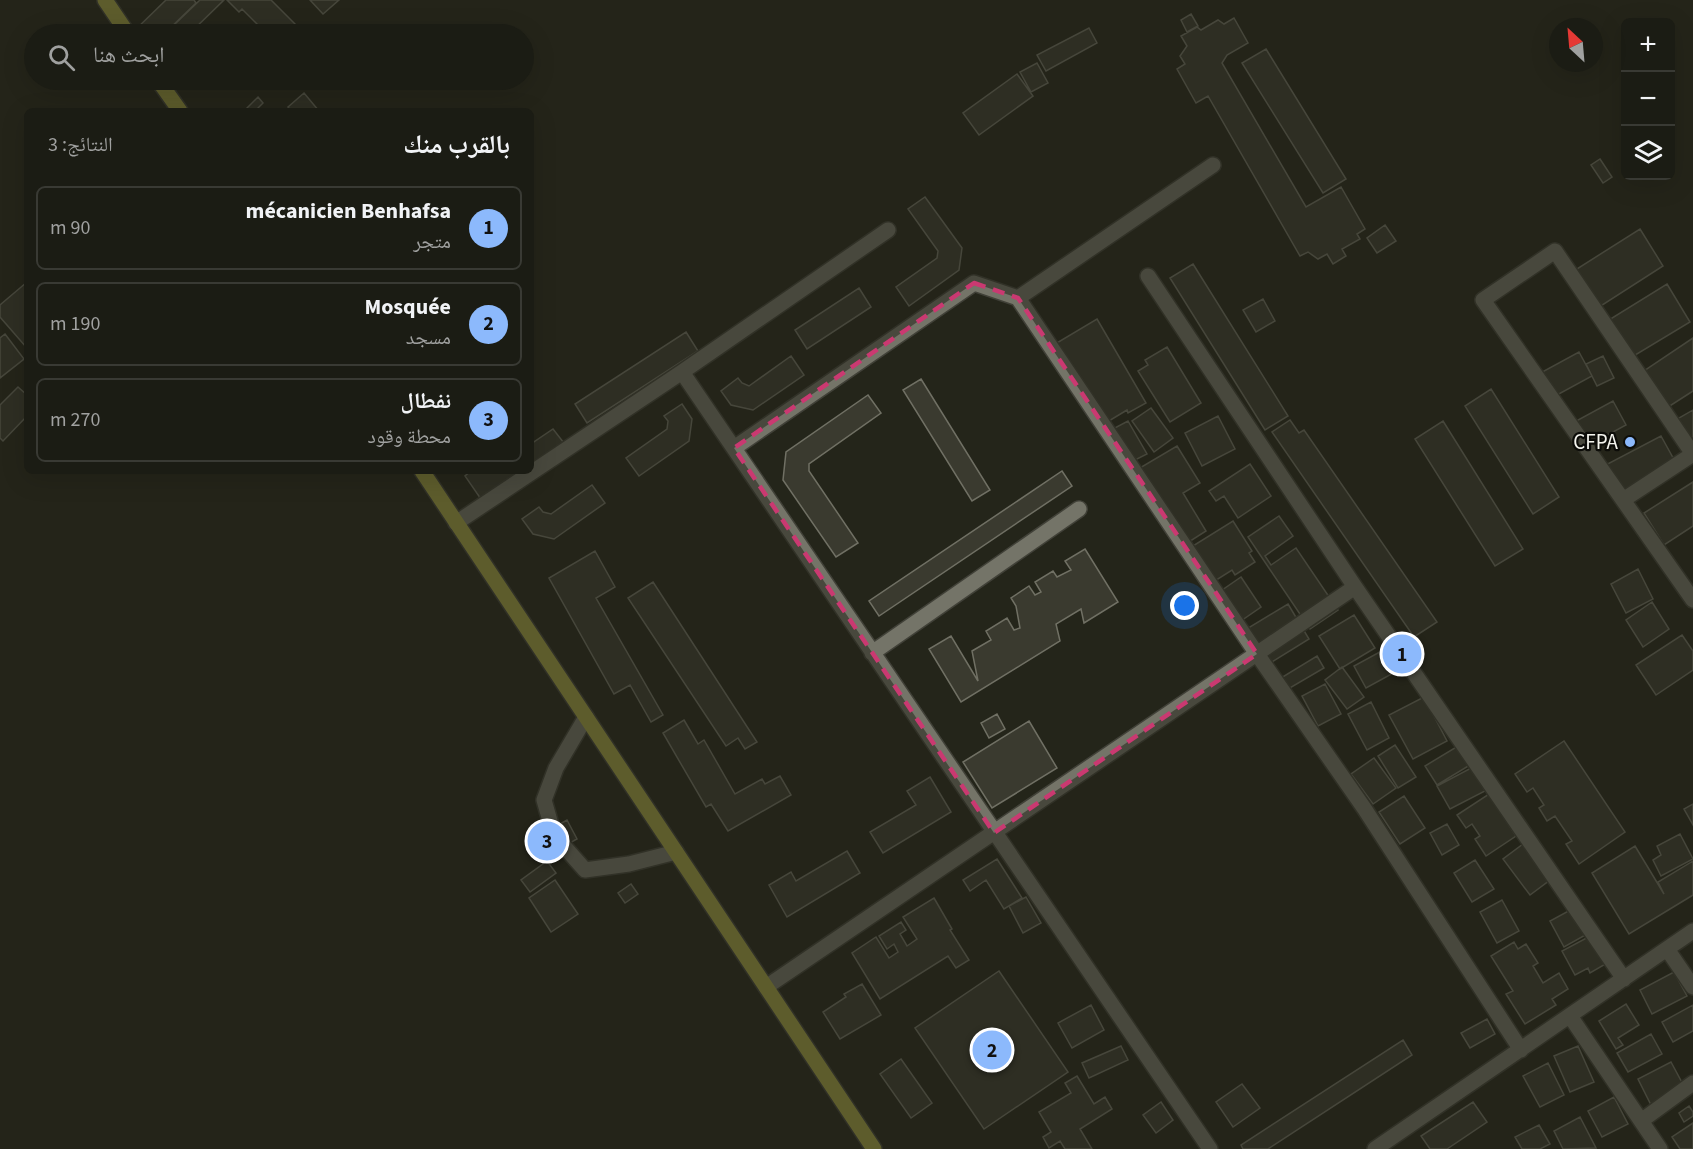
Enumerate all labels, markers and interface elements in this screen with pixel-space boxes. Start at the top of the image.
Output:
north arrow [1549,18,1603,72]
map controls [1621,18,1675,180]
button: + [1621,18,1675,72]
search box [24,24,534,90]
text: ابحث هنا [93,39,164,71]
icon: search [45,41,78,74]
button: − [1621,72,1675,126]
text: بالقرب منك [403,126,510,163]
button: layers [1621,126,1675,180]
text: النتائج: 3 [48,131,113,159]
text: mécanicien Benhafsa [246,195,451,227]
text: 90 m [50,214,90,242]
text: 1 [483,214,494,242]
text: متجر [413,228,451,256]
text: Mosquée [364,291,451,323]
text: 190 m [50,310,100,338]
text: 2 [483,310,494,338]
text: مسجد [406,324,451,352]
text: نفطال [401,385,451,417]
text: 270 m [50,406,100,434]
text: 3 [483,406,494,434]
text: محطة وقود [368,423,451,451]
place label: CFPA [1573,427,1619,457]
marker: CFPA [1623,435,1637,449]
your location [1170,591,1199,620]
pin: 1 [1382,632,1422,676]
pin: 3 [528,818,566,864]
pin: 2 [972,1028,1012,1072]

